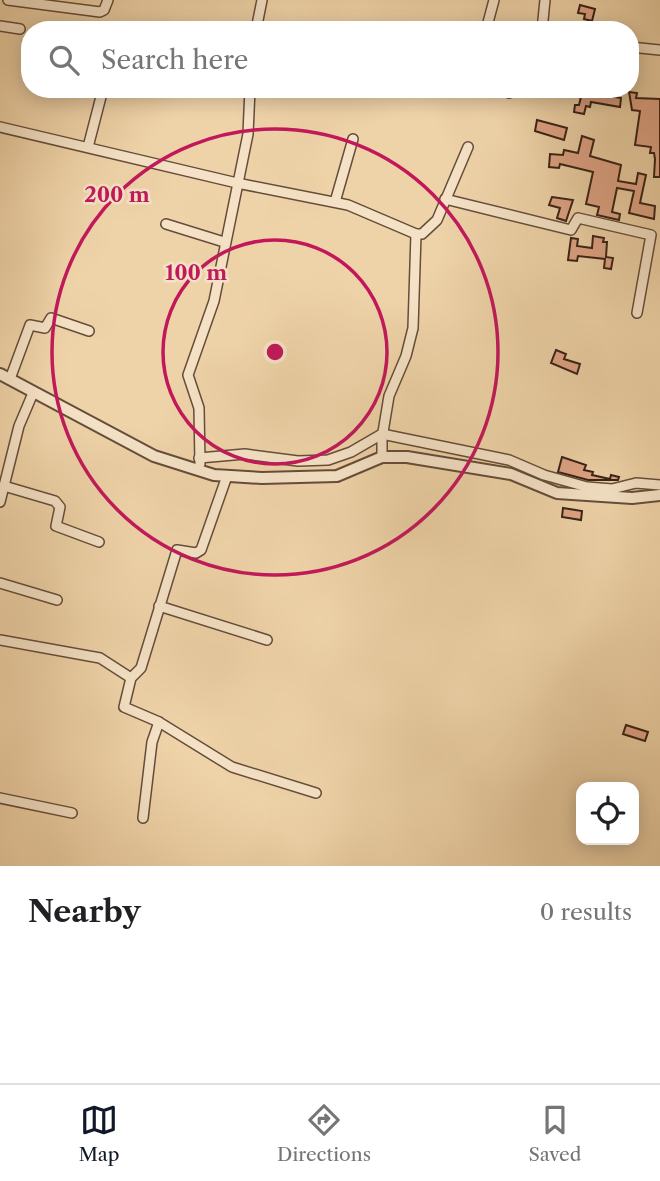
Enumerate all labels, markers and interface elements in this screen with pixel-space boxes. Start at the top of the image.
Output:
search box [21,21,639,98]
icon: search [45,41,83,79]
text: Search here [101,44,248,76]
text: 200 m [84,182,150,207]
text: 100 m [165,260,227,285]
centre of rings [263,340,287,364]
map controls [576,782,639,845]
button: locate [576,782,639,845]
text: Nearby [28,893,141,930]
text: 0 results [540,898,632,926]
tab: Map [79,1101,120,1166]
tab: Directions [277,1101,371,1166]
tab: Saved [528,1101,581,1166]

